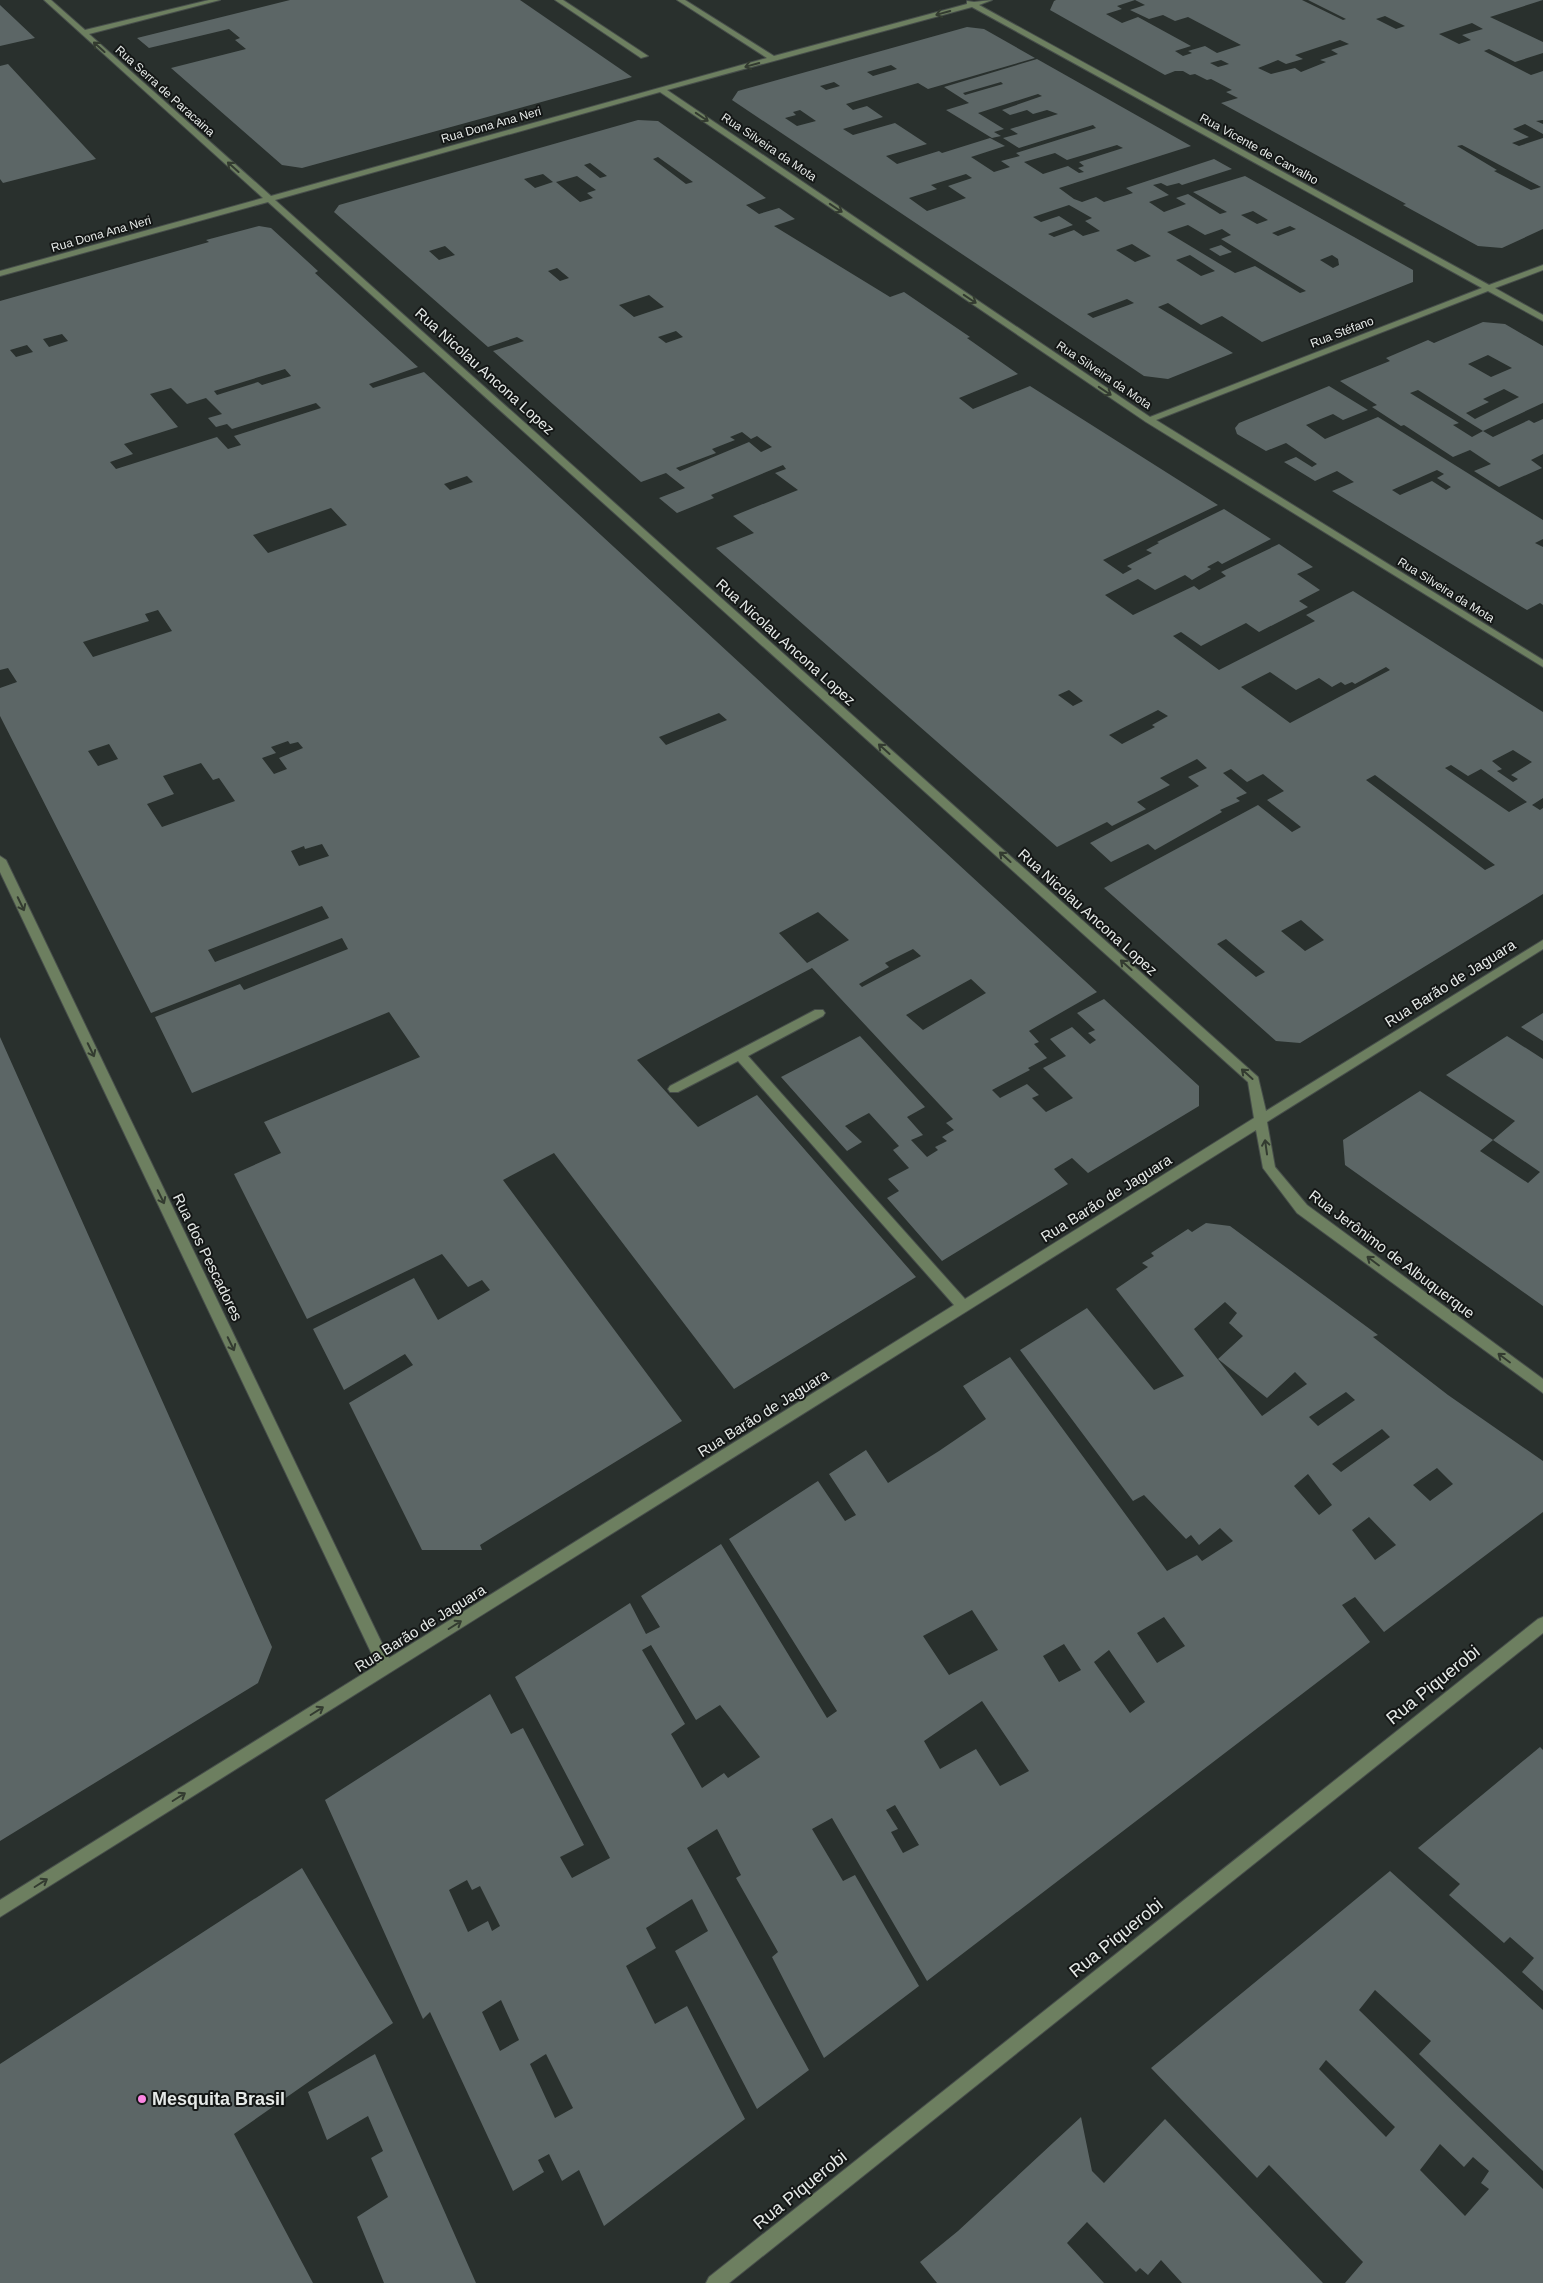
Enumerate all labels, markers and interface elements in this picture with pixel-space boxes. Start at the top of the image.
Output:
one-way arrow [935,9,951,19]
one-way arrow [92,41,105,52]
street label: Rua Serra de Paracaina [112,43,218,139]
one-way arrow [744,61,760,70]
street label: Rua Dona Ana Neri [439,104,543,146]
street label: Rua Silveira da Mota [719,110,819,184]
street label: Rua Vicente de Carvalho [1197,111,1321,188]
one-way arrow [694,112,708,122]
one-way arrow [227,161,240,172]
one-way arrow [829,203,843,213]
street label: Rua Dona Ana Neri [49,213,153,255]
one-way arrow [963,294,977,304]
street label: Rua Nicolau Ancona Lopez [412,304,558,438]
street label: Rua Stéfano [1308,313,1376,350]
street label: Rua Silveira da Mota [1054,338,1154,412]
one-way arrow [1098,385,1112,396]
street label: Rua Silveira da Mota [1395,555,1497,626]
street label: Rua Nicolau Ancona Lopez [713,575,859,709]
one-way arrow [877,743,890,755]
street label: Rua Nicolau Ancona Lopez [1015,845,1161,979]
one-way arrow [998,851,1011,863]
one-way arrow [17,896,26,911]
street label: Rua Barão de Jaguara [1381,935,1519,1030]
one-way arrow [1119,960,1132,971]
one-way arrow [86,1043,96,1058]
one-way arrow [1240,1068,1253,1080]
one-way arrow [1261,1139,1271,1155]
street label: Rua Barão de Jaguara [1037,1150,1175,1245]
street label: Rua Jerônimo de Albuquerque [1306,1186,1478,1322]
one-way arrow [157,1189,166,1204]
street label: Rua dos Pescadores [170,1191,246,1323]
one-way arrow [1367,1256,1380,1267]
one-way arrow [227,1336,236,1351]
one-way arrow [1497,1353,1511,1363]
street label: Rua Barão de Jaguara [694,1365,832,1460]
street label: Rua Barão de Jaguara [351,1580,489,1675]
one-way arrow [447,1620,461,1630]
street label: Rua Piquerobi [1382,1641,1484,1729]
one-way arrow [310,1706,324,1716]
one-way arrow [172,1792,186,1802]
one-way arrow [34,1878,48,1888]
street label: Rua Piquerobi [1065,1894,1167,1982]
place label: Mesquita Brasil [152,2089,285,2109]
marker: Mesquita Brasil [136,2093,148,2105]
street label: Rua Piquerobi [749,2146,851,2234]

